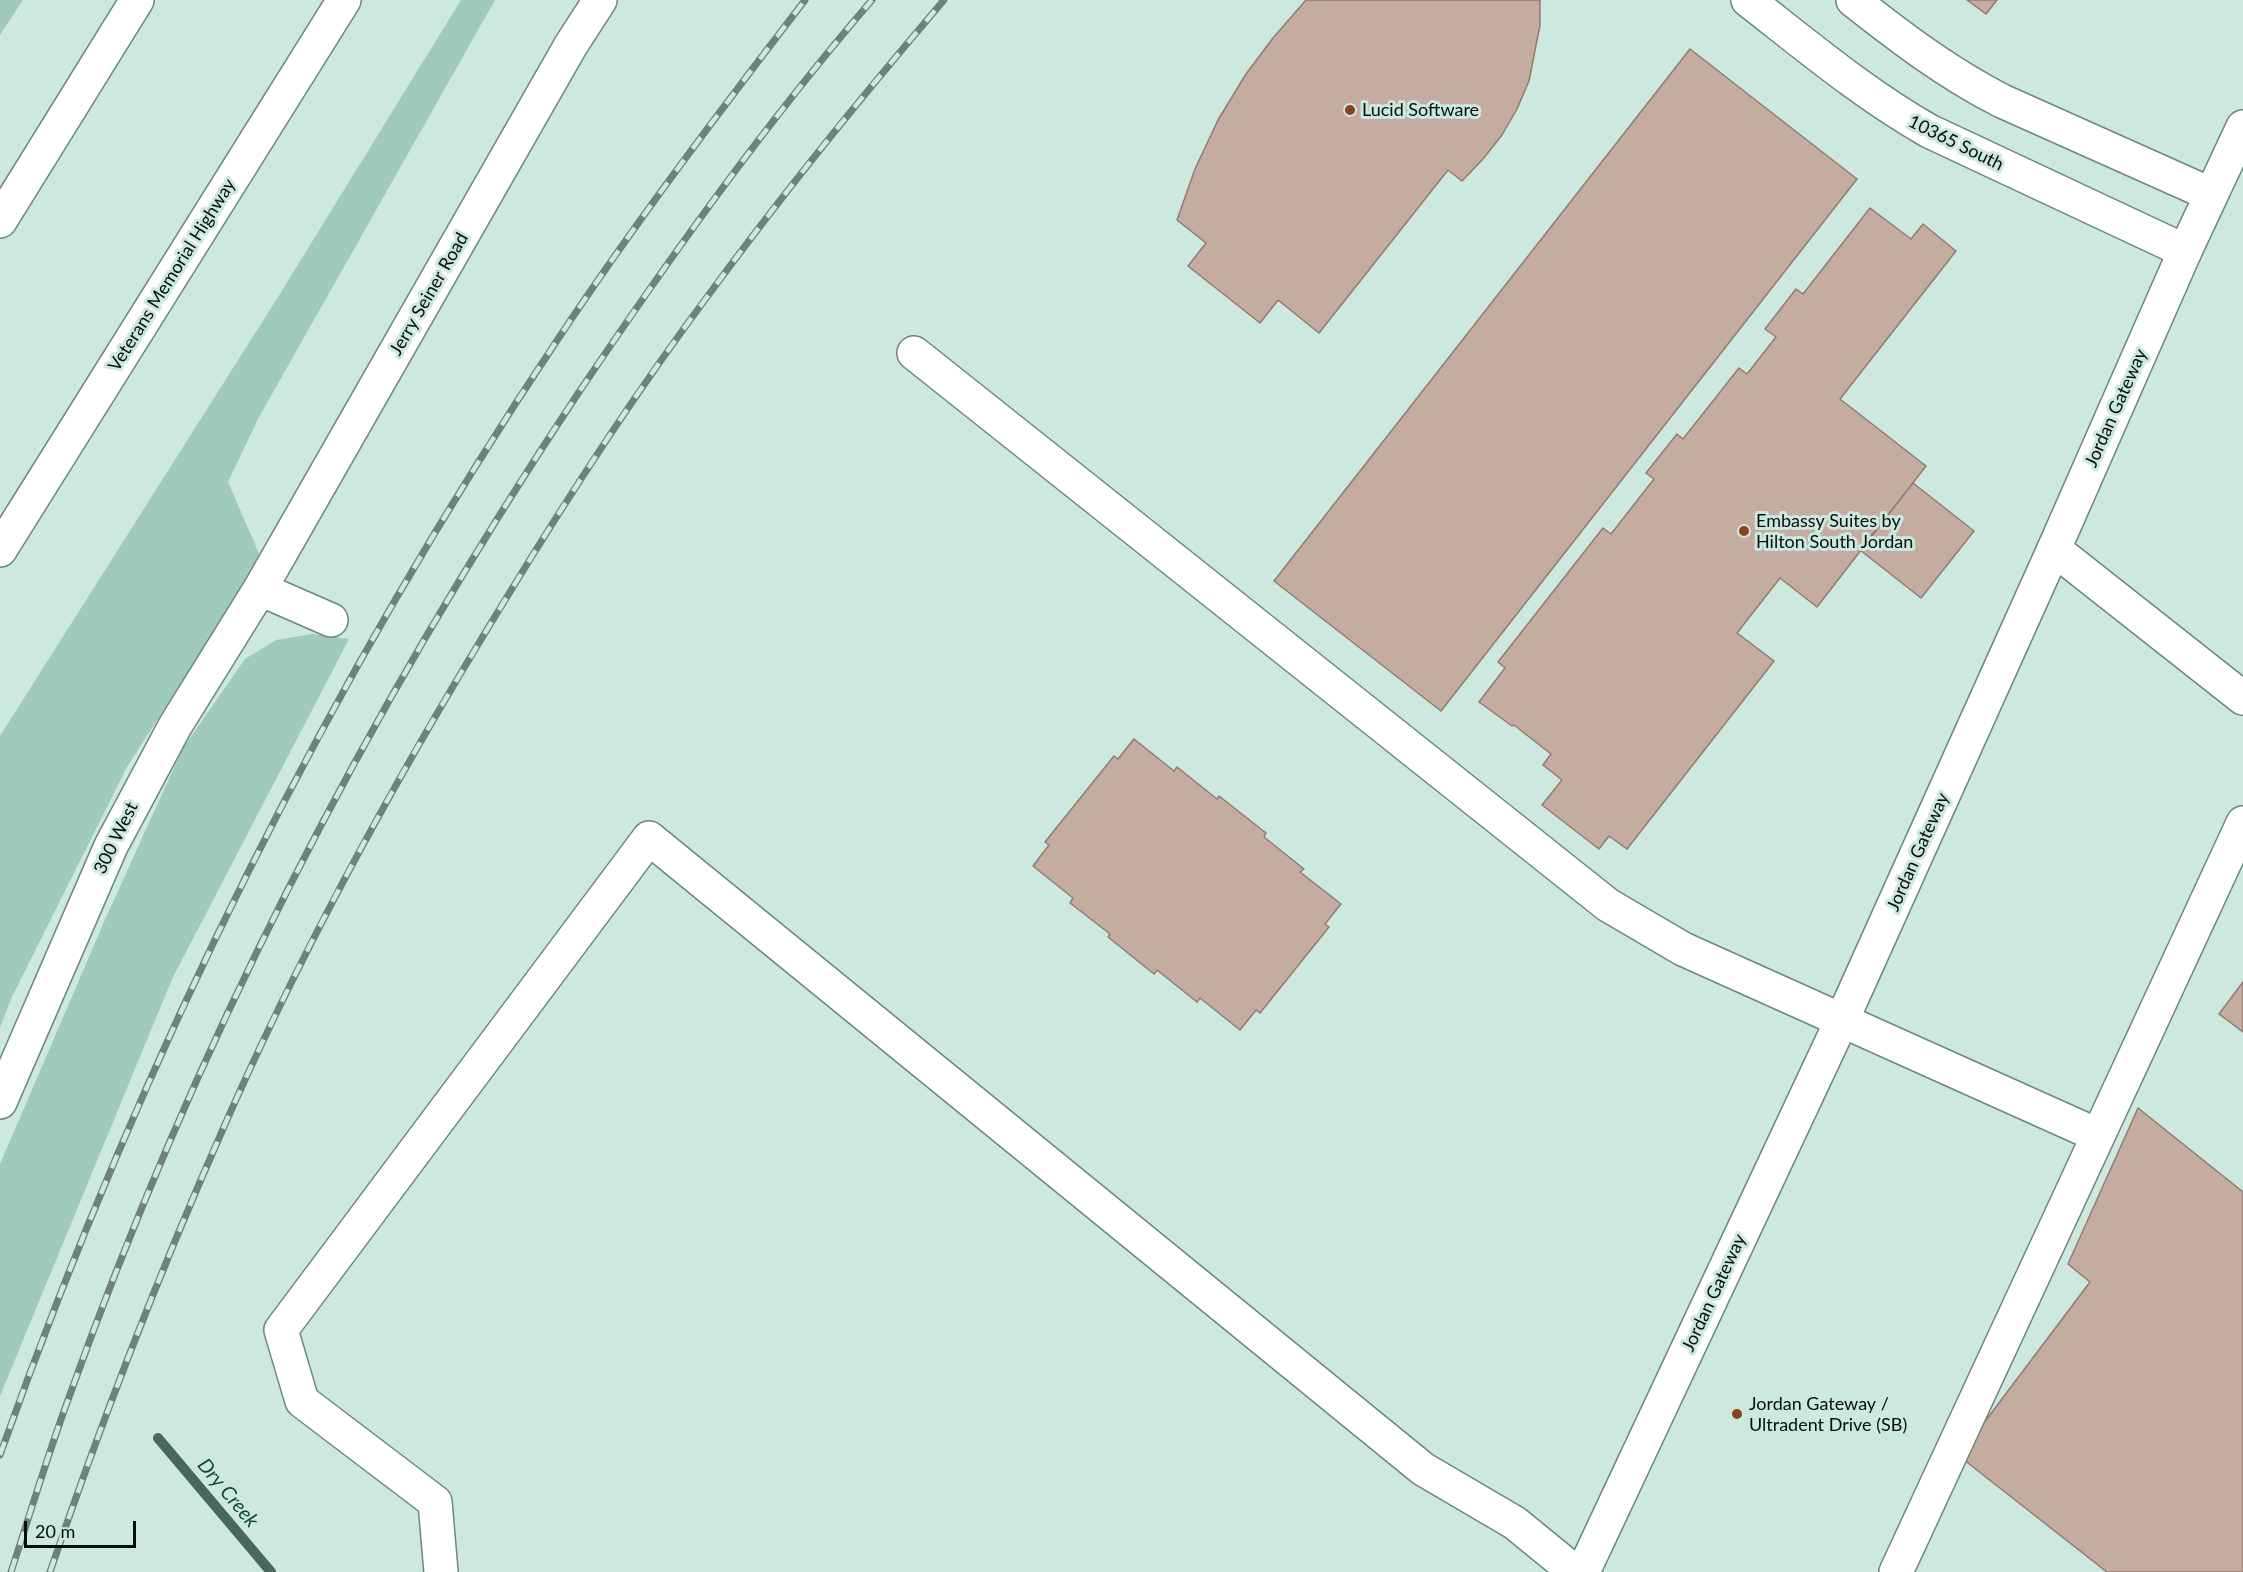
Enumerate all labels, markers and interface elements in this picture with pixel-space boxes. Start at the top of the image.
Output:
place label: Lucid Software [1362,99,1479,121]
marker: Lucid Software [1343,103,1357,117]
street label: 10365 South [1905,111,2007,175]
street label: Veterans Memorial Highway [104,175,240,375]
street label: Jerry Seiner Road [385,229,473,359]
street label: Jordan Gateway [2080,346,2152,470]
place label: Embassy Suites by Hilton South Jordan [1756,510,1913,552]
marker: Embassy Suites by Hilton South Jordan [1737,524,1751,538]
street label: Jordan Gateway [1882,790,1954,914]
street label: 300 West [89,799,143,877]
street label: Jordan Gateway [1677,1231,1751,1355]
place label: Jordan Gateway / Ultradent Drive (SB) [1749,1393,1907,1436]
marker: Jordan Gateway / Ultradent Drive (SB) [1730,1407,1744,1421]
water label: Dry Creek [192,1454,264,1532]
scale bar [27,1509,140,1547]
text: 20 m [35,1520,75,1542]

